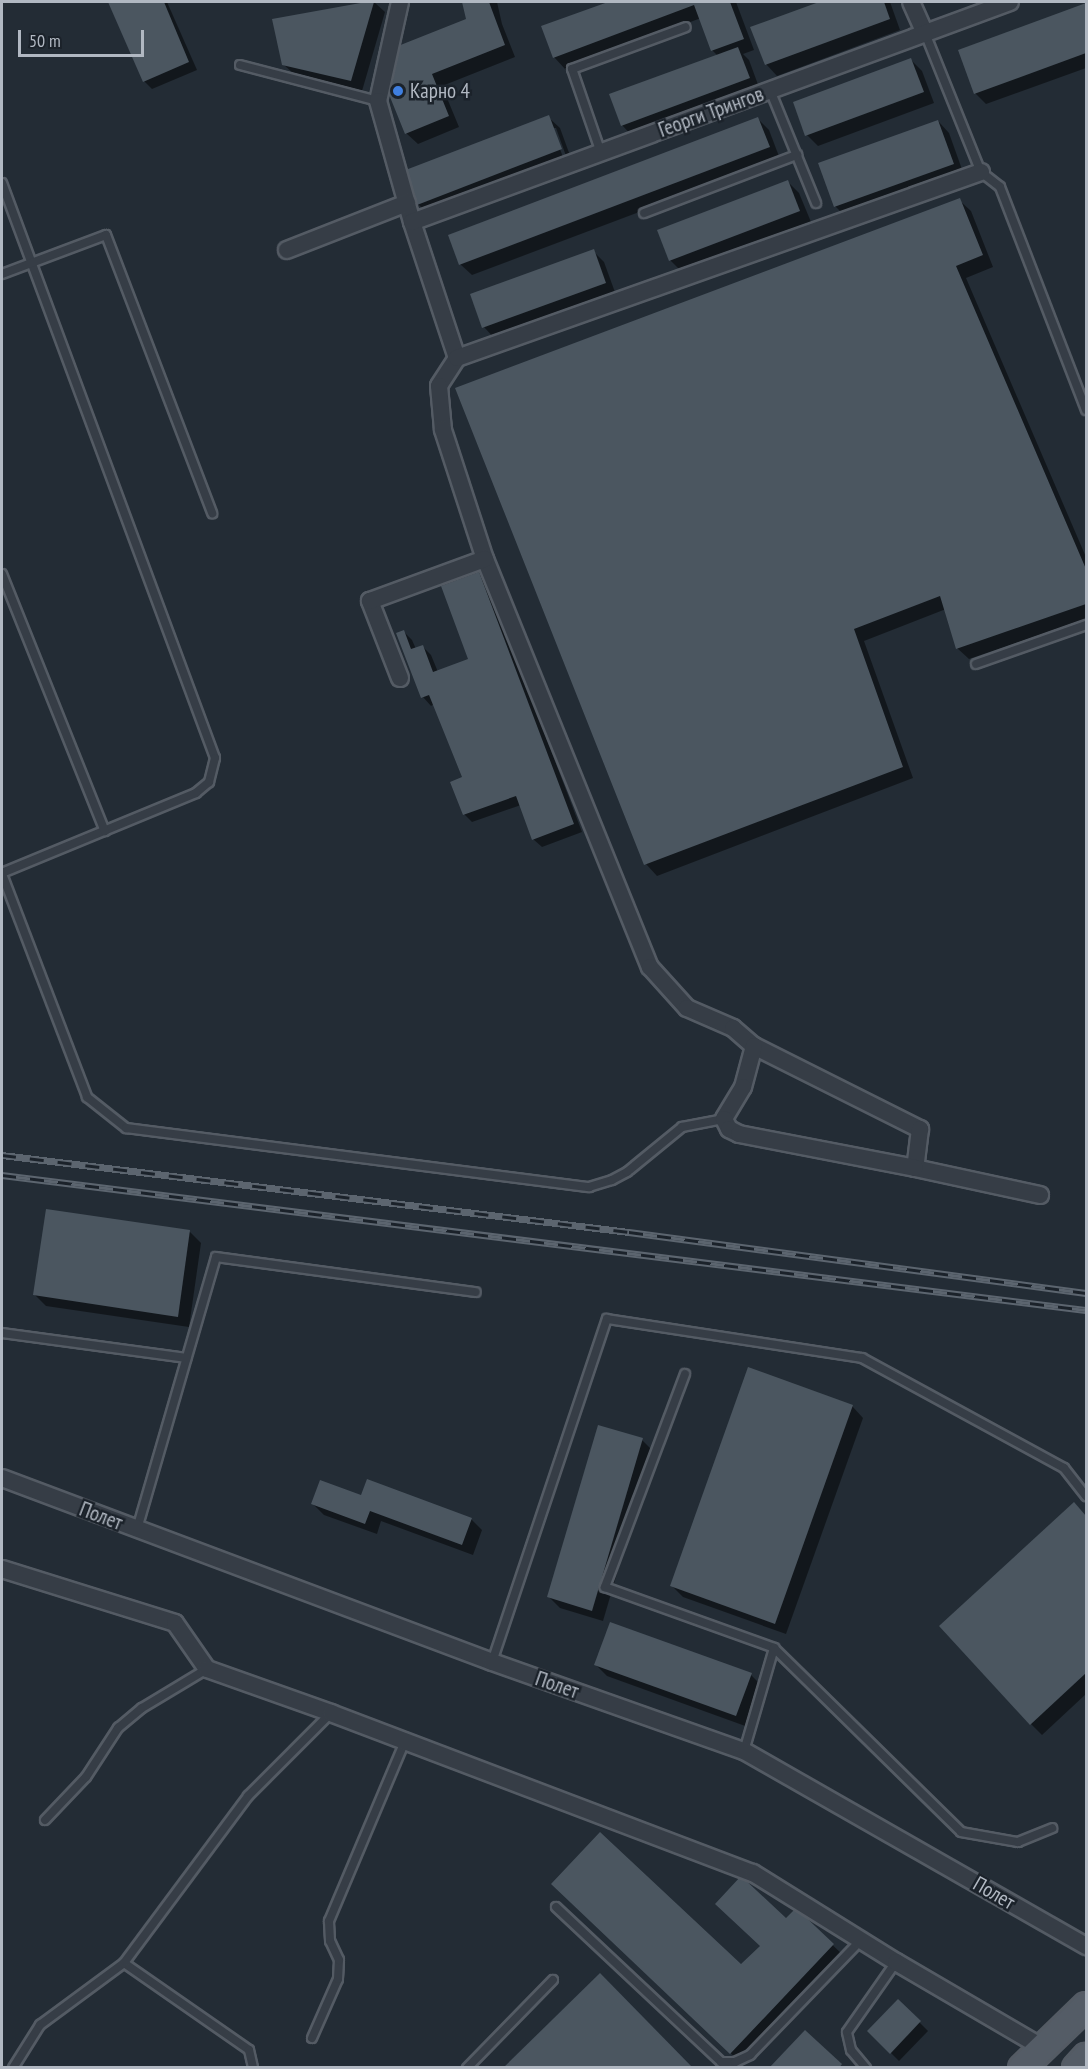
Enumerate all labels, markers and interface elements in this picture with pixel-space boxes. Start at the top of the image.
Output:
scale bar [21,18,147,56]
text: 50 m [29,29,61,52]
place label: Карно 4 [410,78,470,104]
street label: Георги Трингов [655,81,767,143]
marker: Карно 4 [391,84,405,98]
street label: Полет [76,1496,126,1536]
street label: Полет [532,1666,582,1704]
street label: Полет [969,1871,1019,1915]

